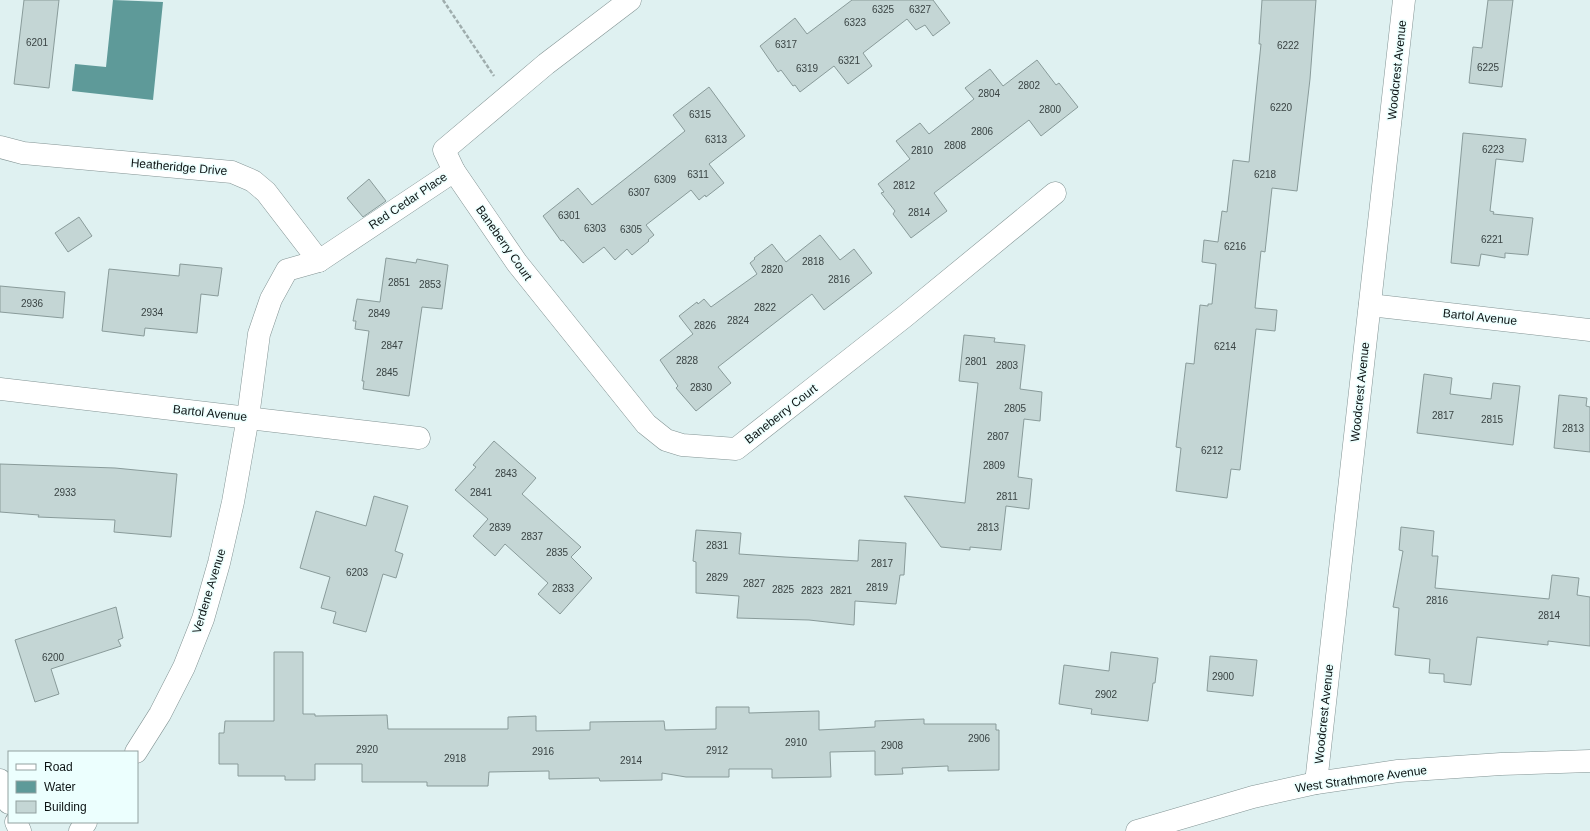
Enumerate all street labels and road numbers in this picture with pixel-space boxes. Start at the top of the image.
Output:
street label: Woodcrest Avenue [1385,19,1409,121]
street label: Heatheridge Drive [130,156,228,178]
street label: Red Cedar Place [366,169,450,232]
street label: Baneberry Court [473,203,535,284]
street label: Bartol Avenue [1442,306,1518,328]
street label: Woodcrest Avenue [1348,341,1372,443]
street label: Baneberry Court [742,381,821,447]
street label: Bartol Avenue [172,402,248,424]
street label: Verdene Avenue [189,547,229,635]
street label: Woodcrest Avenue [1312,663,1336,765]
street label: West Strathmore Avenue [1294,763,1428,795]

